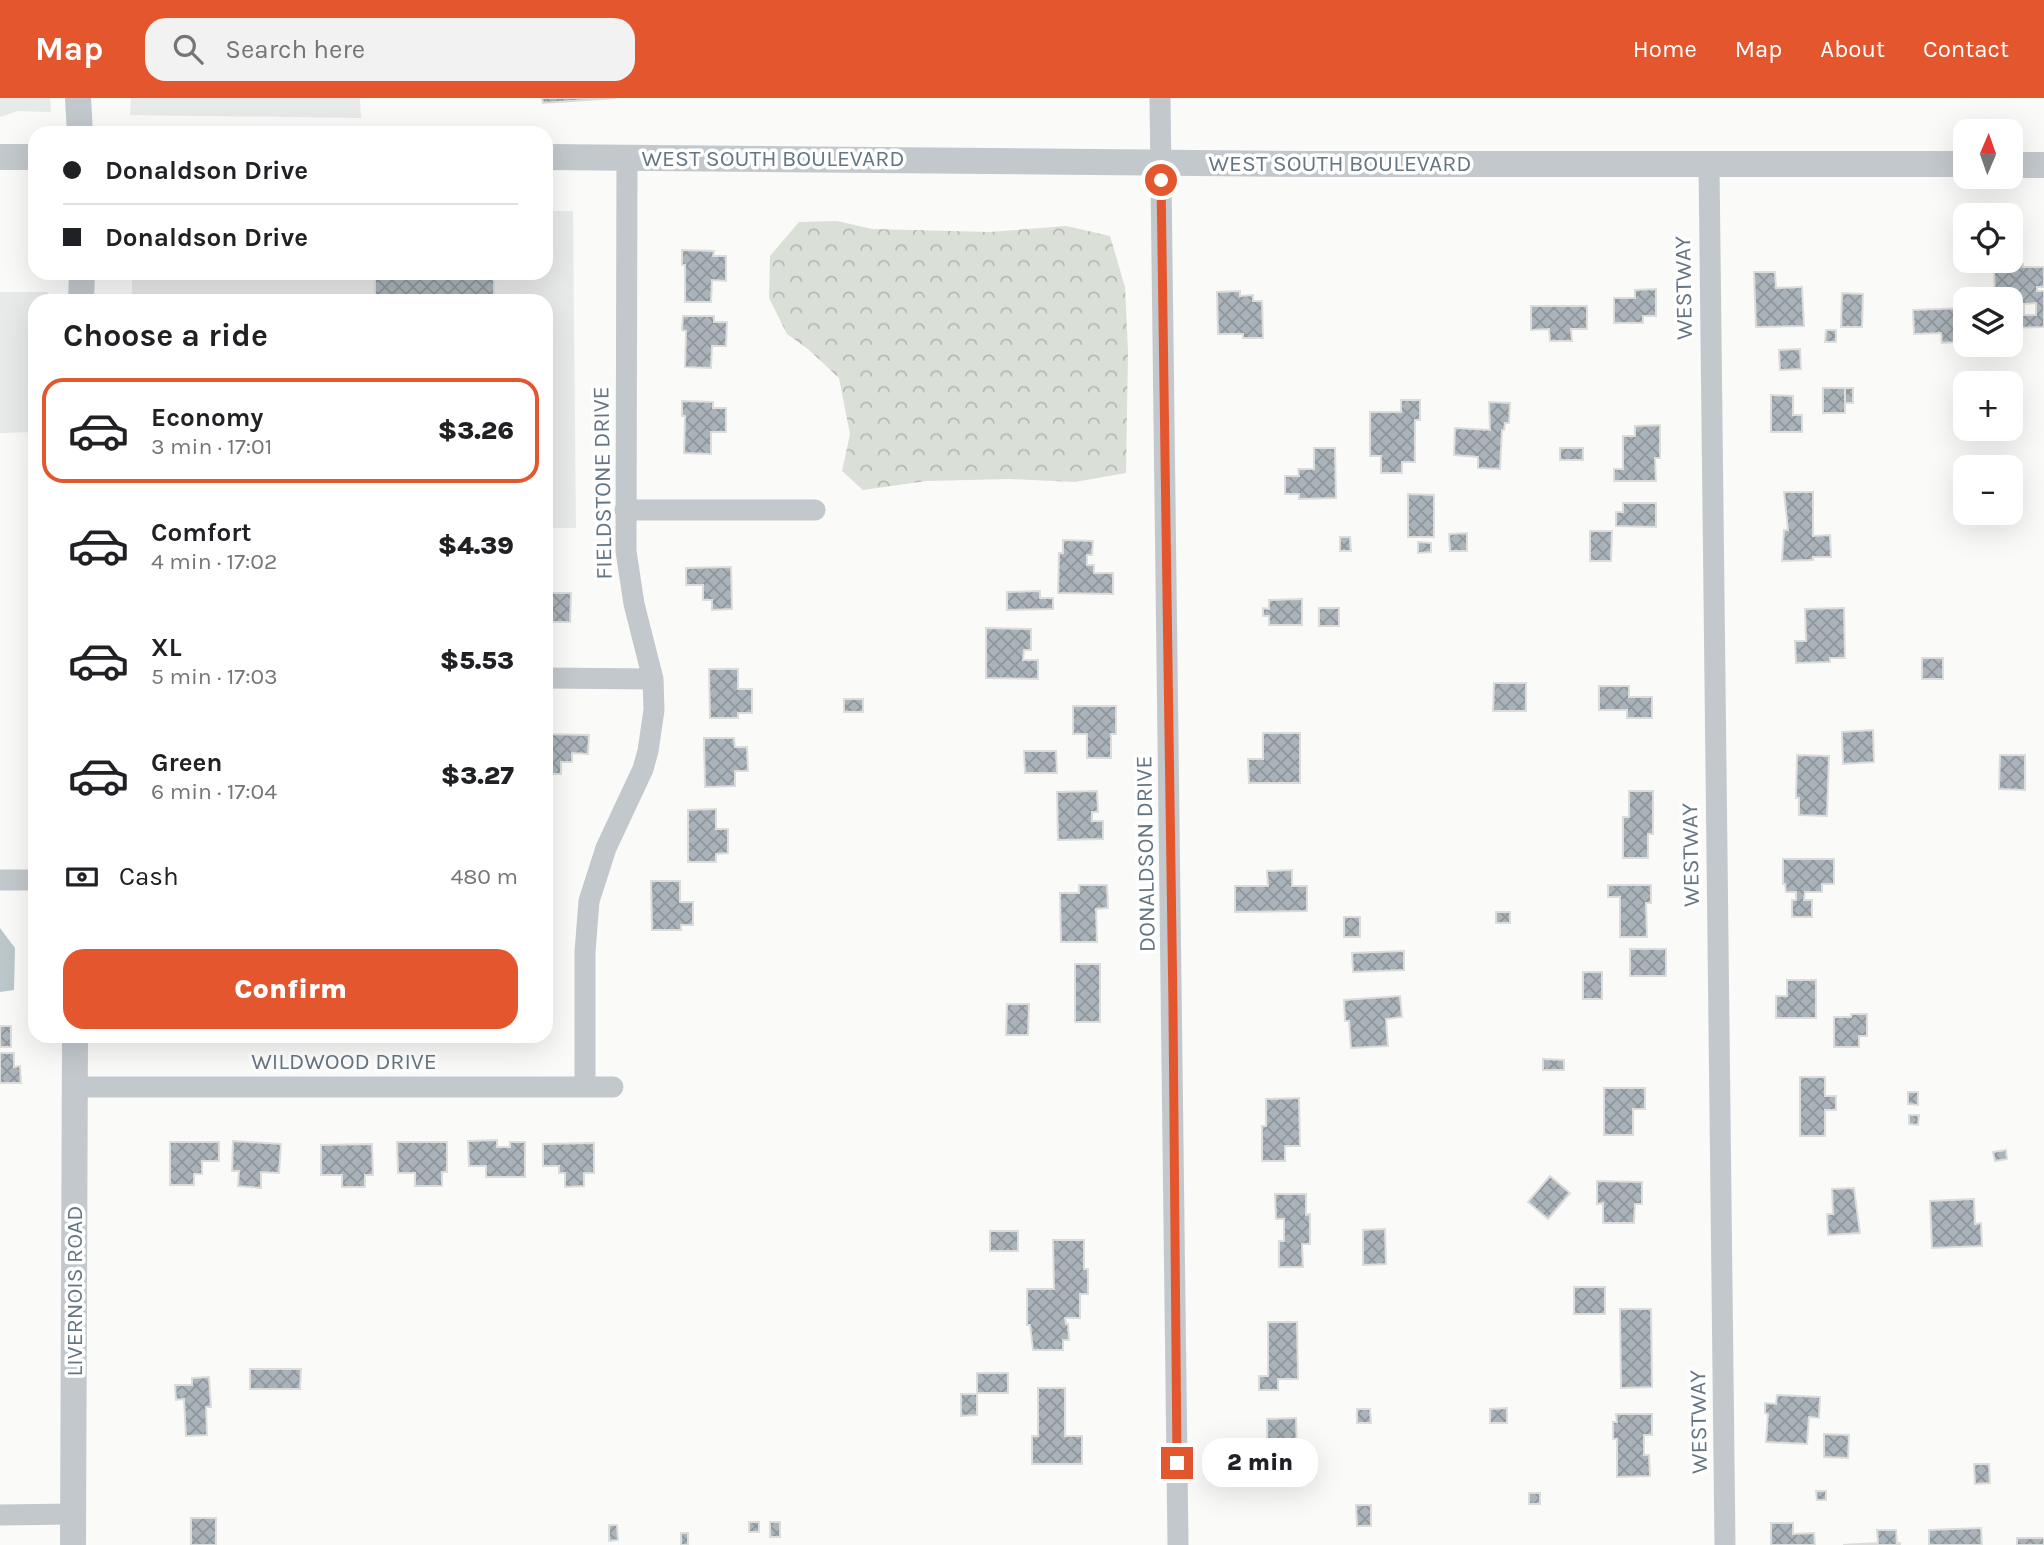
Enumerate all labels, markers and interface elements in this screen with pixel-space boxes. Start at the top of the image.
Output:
search box [145,18,635,81]
text: Map [35,30,103,68]
icon: search [169,30,207,68]
text: Search here [225,34,365,65]
text: Home [1633,35,1697,63]
text: Map [1735,35,1782,63]
text: About [1820,35,1885,63]
text: Contact [1923,35,2009,63]
north arrow [1953,119,2023,189]
map controls [1953,119,2023,525]
street label: WEST SOUTH BOULEVARD [641,145,905,172]
street label: WEST SOUTH BOULEVARD [1208,150,1472,177]
text: Donaldson Drive [105,155,308,186]
route start [1145,164,1177,196]
button: locate [1953,203,2023,273]
text: Donaldson Drive [105,222,308,253]
street label: WESTWAY [1669,235,1698,340]
button: layers [1953,287,2023,357]
text: Choose a ride [63,317,268,354]
button: + [1953,371,2023,441]
street label: FIELDSTONE DRIVE [587,386,618,580]
icon: car [67,399,130,462]
text: Economy [151,402,263,433]
text: $3.26 [438,415,514,446]
text: 3 min · 17:01 [151,433,272,460]
button: − [1953,455,2023,525]
icon: car [67,514,130,577]
text: Comfort [151,517,252,548]
text: $4.39 [438,530,514,561]
text: 4 min · 17:02 [151,548,277,575]
icon: car [67,629,130,692]
text: XL [151,632,182,663]
text: $5.53 [440,645,514,676]
text: 5 min · 17:03 [151,663,278,690]
icon: car [67,744,130,807]
text: Green [151,747,223,778]
street label: DONALDSON DRIVE [1130,756,1161,952]
text: $3.27 [441,760,514,791]
text: 6 min · 17:04 [151,778,277,805]
street label: WESTWAY [1676,802,1705,907]
icon: cash [63,858,101,896]
text: Cash [119,861,179,892]
text: 480 m [450,863,518,890]
button: Confirm [63,949,518,1029]
street label: WILDWOOD DRIVE [251,1048,437,1075]
street label: LIVERNOIS ROAD [61,1206,88,1376]
street label: WESTWAY [1684,1369,1713,1474]
callout: 2 min [1202,1438,1317,1488]
route end [1161,1447,1193,1479]
text: 2 min [1227,1449,1293,1476]

